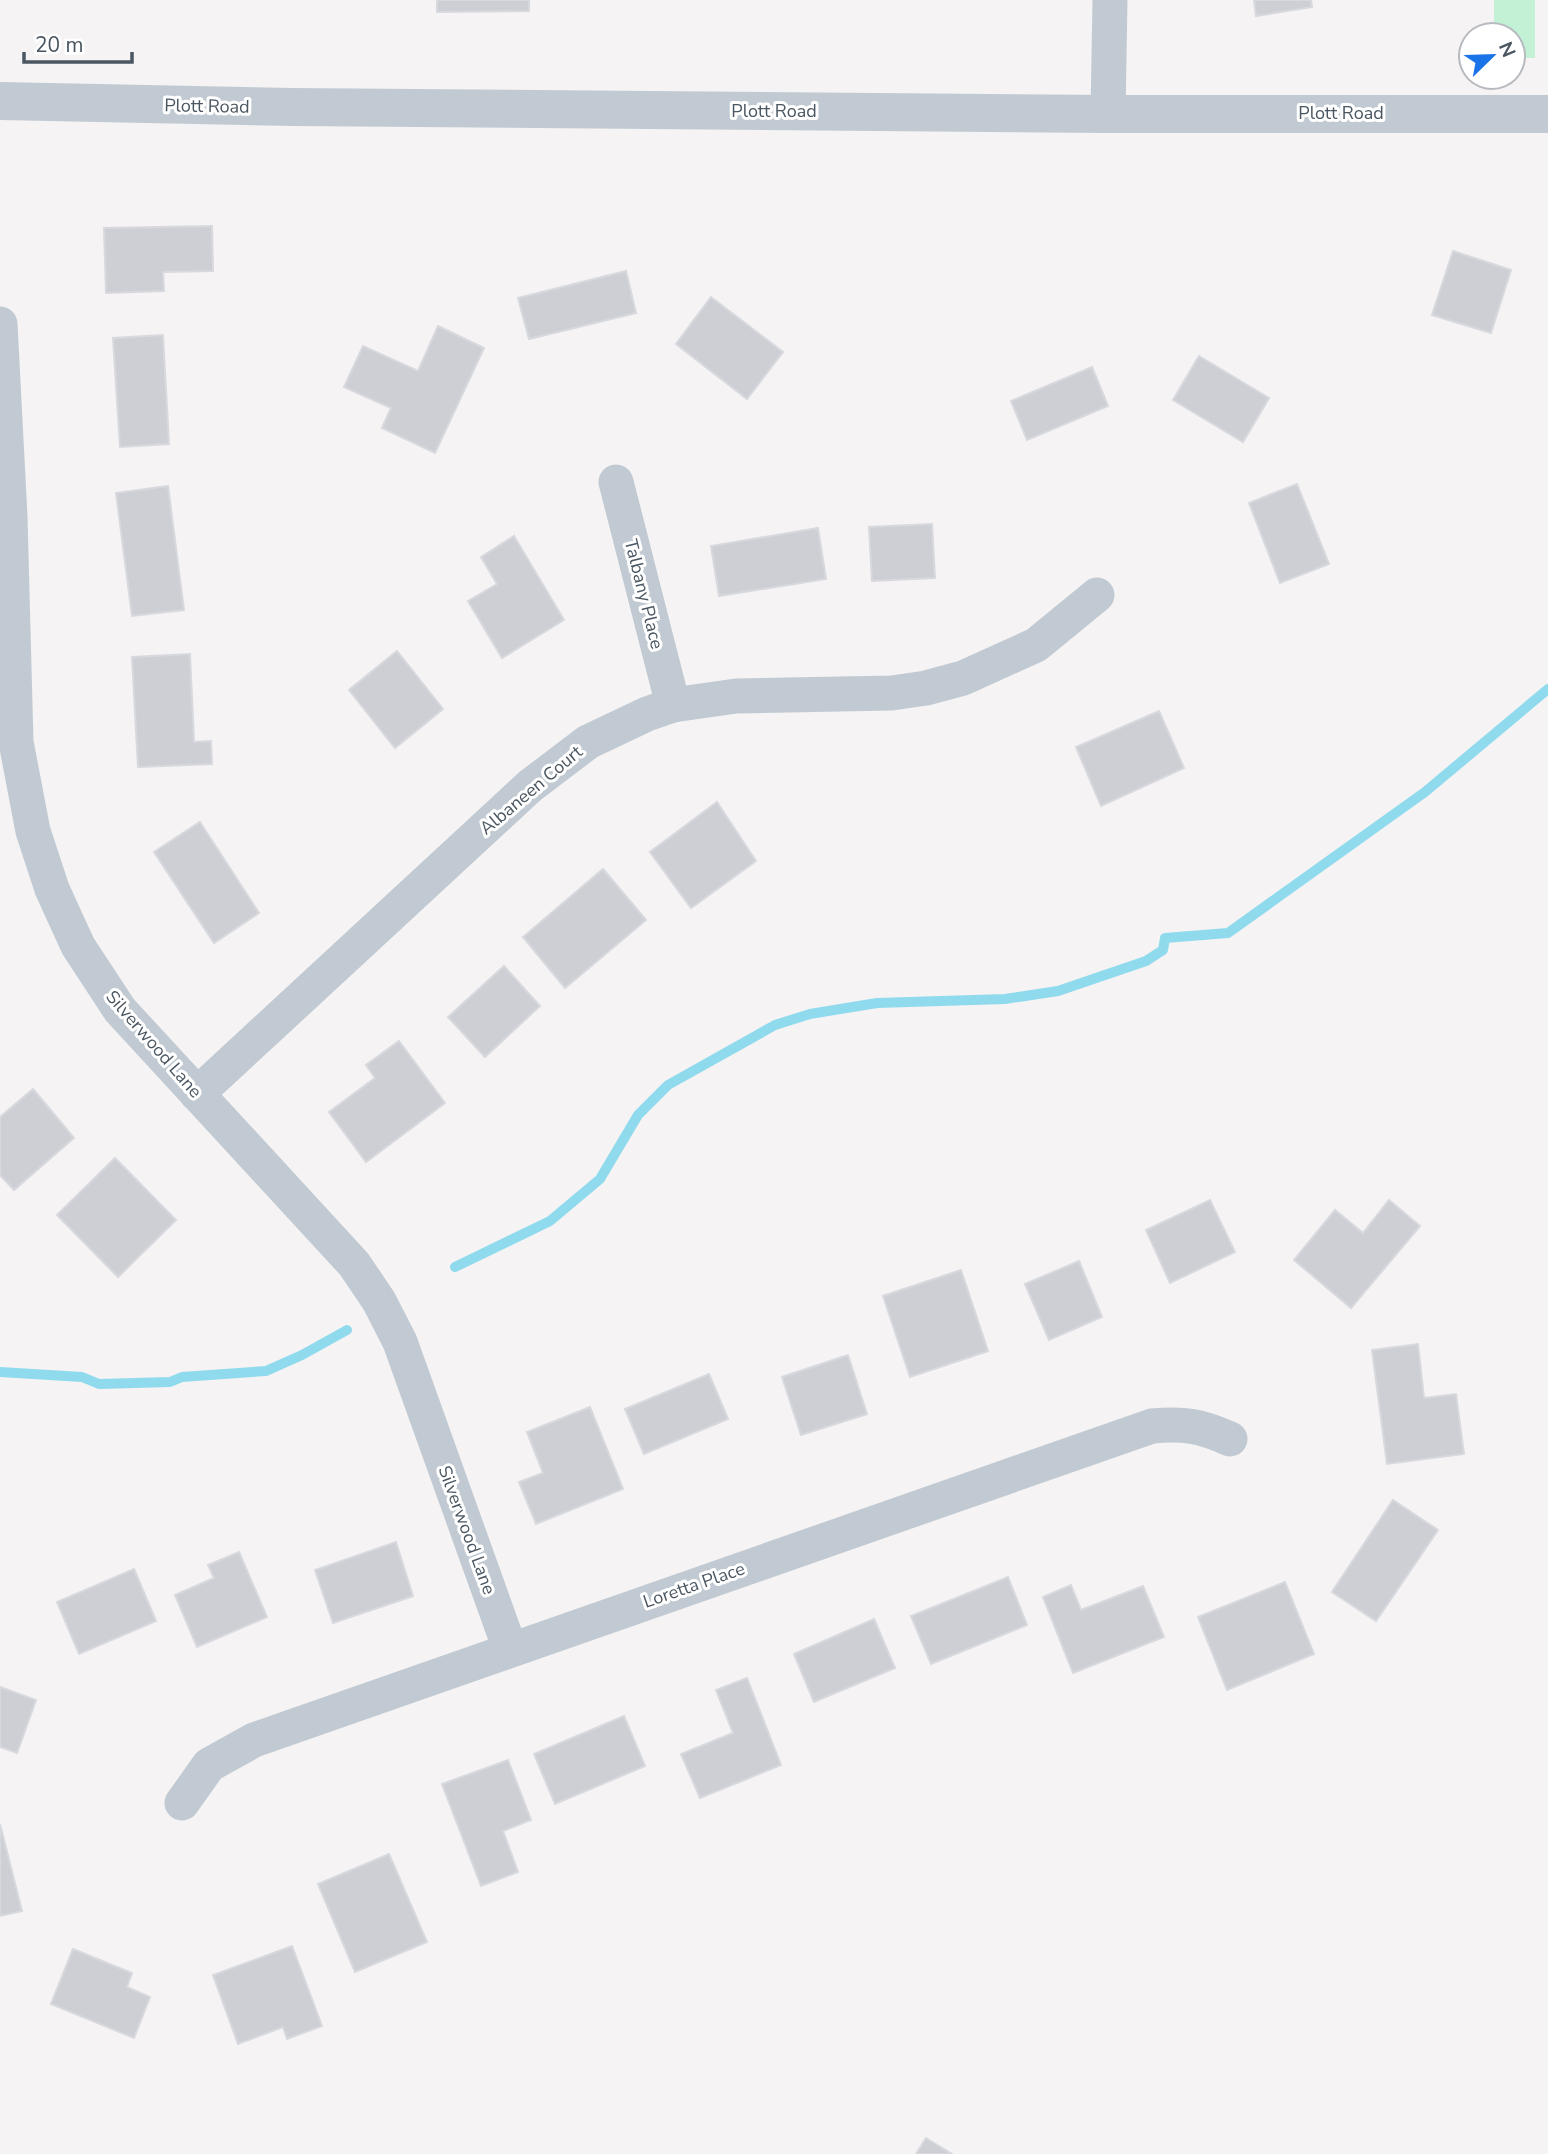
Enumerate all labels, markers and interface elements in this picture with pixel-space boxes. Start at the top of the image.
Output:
scale bar [24,21,133,65]
north arrow [1457,21,1527,91]
text: 20 m [35,31,84,59]
text: N [1492,38,1521,61]
street label: Plott Road [164,93,250,119]
street label: Plott Road [731,99,817,123]
street label: Plott Road [1298,101,1384,125]
street label: Talbany Place [619,537,669,651]
street label: Albaneen Court [474,739,588,840]
street label: Silverwood Lane [101,985,207,1103]
street label: Silverwood Lane [433,1462,501,1598]
street label: Loretta Place [640,1556,748,1614]

